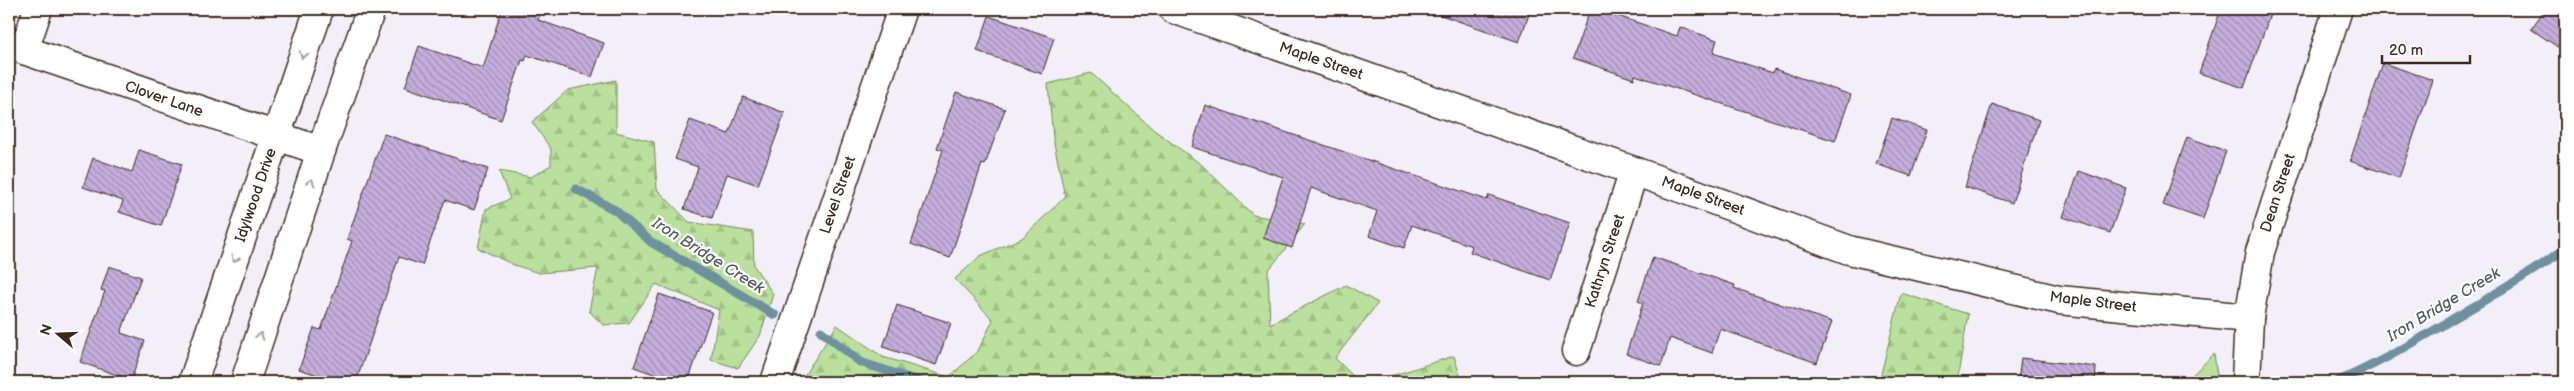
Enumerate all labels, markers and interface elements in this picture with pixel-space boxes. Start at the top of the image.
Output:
scale bar [2382,32,2469,64]
street label: Maple Street [1277,38,1366,84]
text: 20 m [2389,41,2423,60]
one-way arrow [299,50,309,59]
street label: Clover Lane [122,77,206,121]
street label: Idylwood Drive [231,145,281,245]
street label: Dean Street [2256,151,2300,235]
street label: Level Street [816,153,860,236]
street label: Maple Street [1659,172,1748,220]
one-way arrow [305,178,315,186]
street label: Kathryn Street [1581,211,1629,310]
water label: Iron Bridge Creek [648,213,769,299]
one-way arrow [230,254,240,262]
water label: Iron Bridge Creek [2383,263,2505,347]
street label: Maple Street [2049,287,2138,317]
north arrow [32,308,82,358]
text: N [36,322,56,338]
one-way arrow [255,332,265,341]

